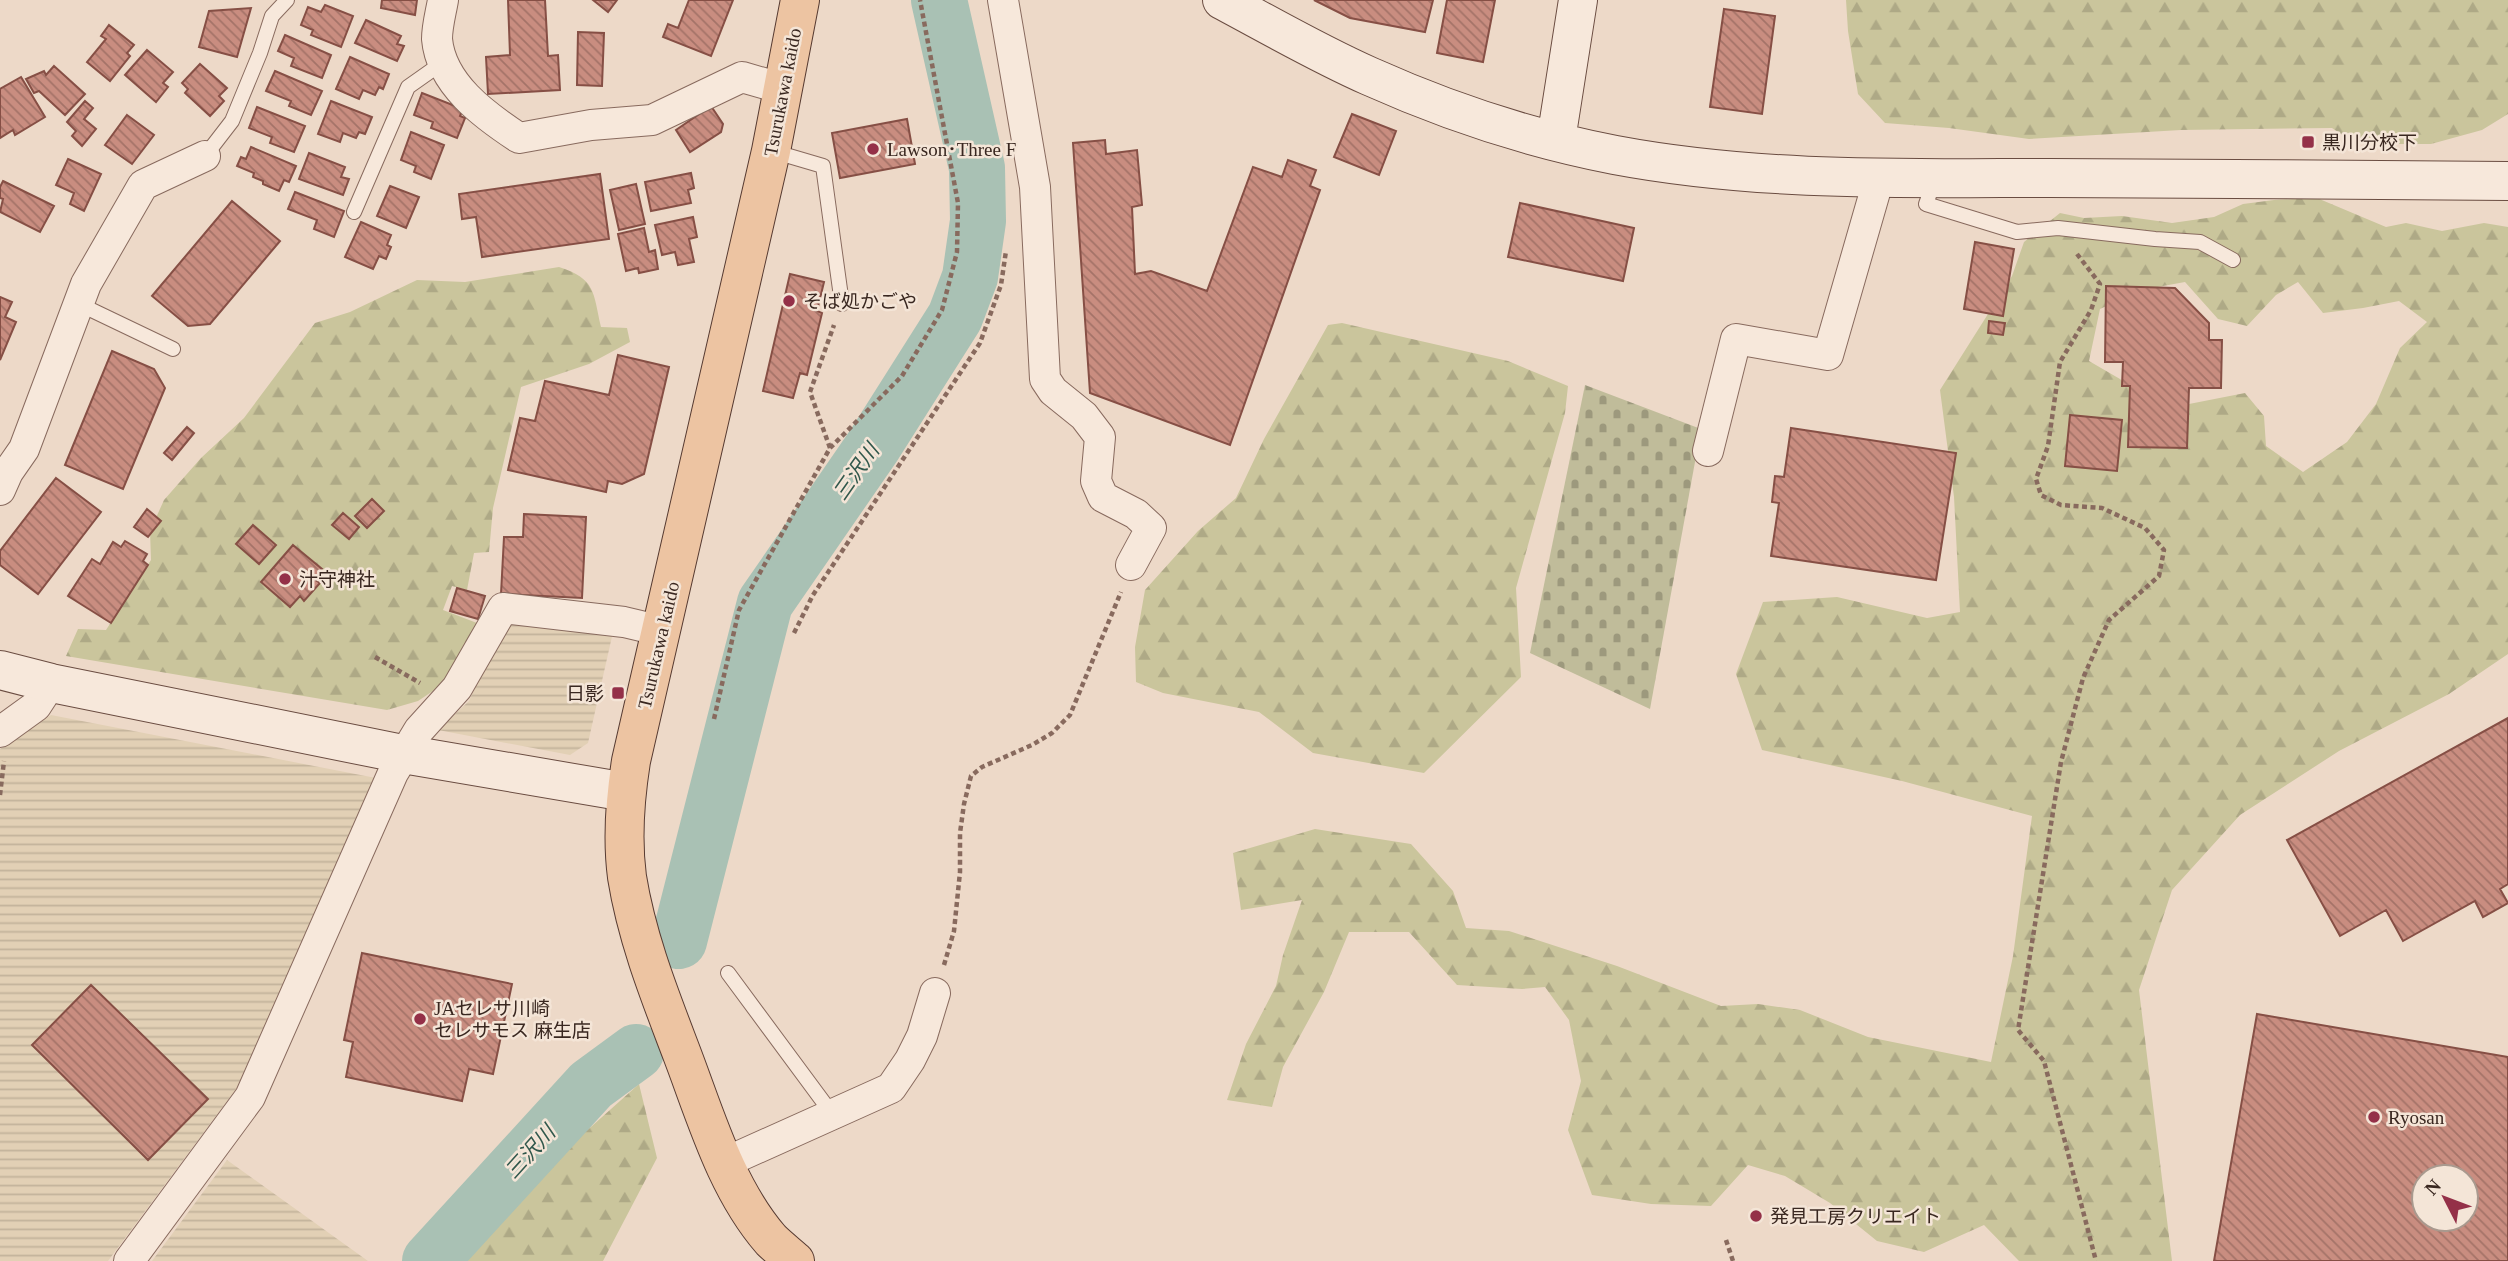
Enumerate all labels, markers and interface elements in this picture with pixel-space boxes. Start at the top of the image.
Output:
street label: Tsurukawa kaido [760,26,805,158]
place label: 黒川分校下 [2322,132,2417,153]
marker: 黒川分校下 [2300,134,2316,150]
place label: Lawson･Three F [887,139,1016,160]
marker: Lawson･Three F [865,141,881,157]
place label: そば処かごや [803,291,917,312]
marker: そば処かごや [781,293,797,309]
water label: 三沢川 [828,438,885,505]
place label: 汁守神社 [299,569,375,590]
marker: 汁守神社 [277,571,293,587]
street label: Tsurukawa kaido [634,579,683,711]
place label: 日影 [566,683,604,704]
marker: 日影 [610,685,626,701]
place label: JAセレサ川崎 セレサモス 麻生店 [434,998,591,1041]
marker: JAセレサ川崎 セレサモス 麻生店 [412,1011,428,1027]
place label: Ryosan [2388,1107,2445,1128]
marker: Ryosan [2366,1109,2382,1125]
water label: 三沢川 [500,1119,561,1183]
north arrow [2410,1163,2480,1233]
text: N [2420,1175,2445,1199]
place label: 発見工房クリエイト [1770,1206,1941,1227]
marker: 発見工房クリエイト [1748,1208,1764,1224]

